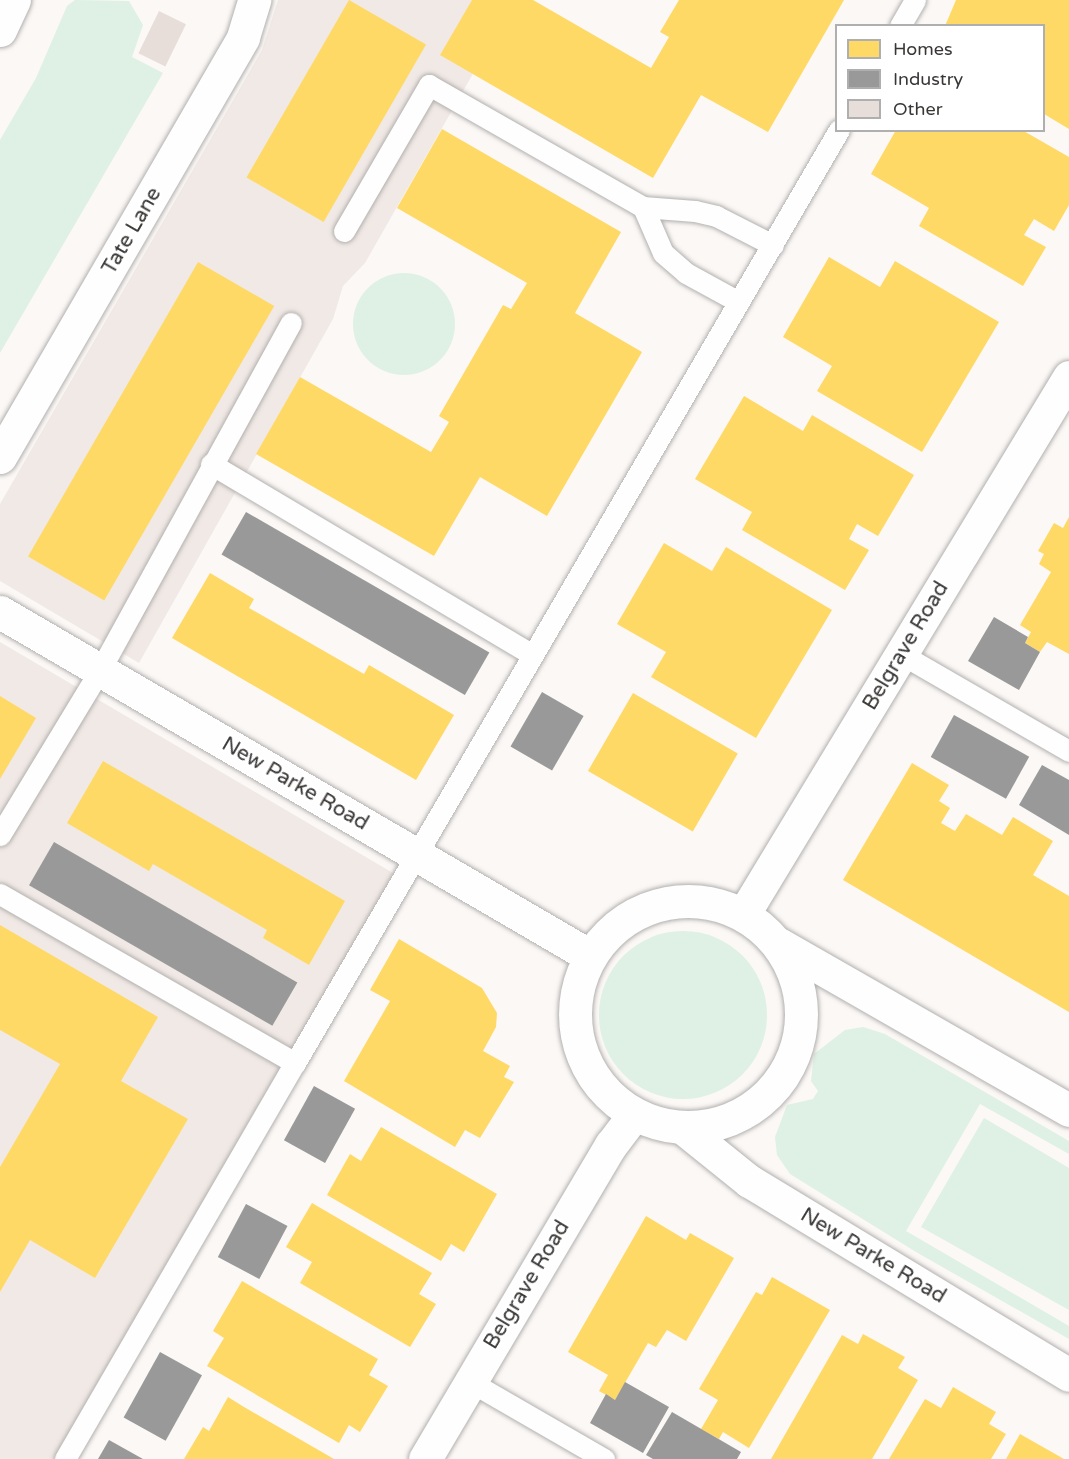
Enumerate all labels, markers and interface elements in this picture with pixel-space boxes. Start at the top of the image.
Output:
legend [835,24,1045,132]
text: Homes [893,38,953,60]
text: Industry [893,68,963,90]
text: Other [893,98,943,120]
street label: Tate Lane [97,183,167,279]
street label: Belgrave Road [858,577,954,715]
street label: New Parke Road [217,732,373,836]
street label: New Parke Road [796,1203,950,1309]
street label: Belgrave Road [479,1216,575,1354]

